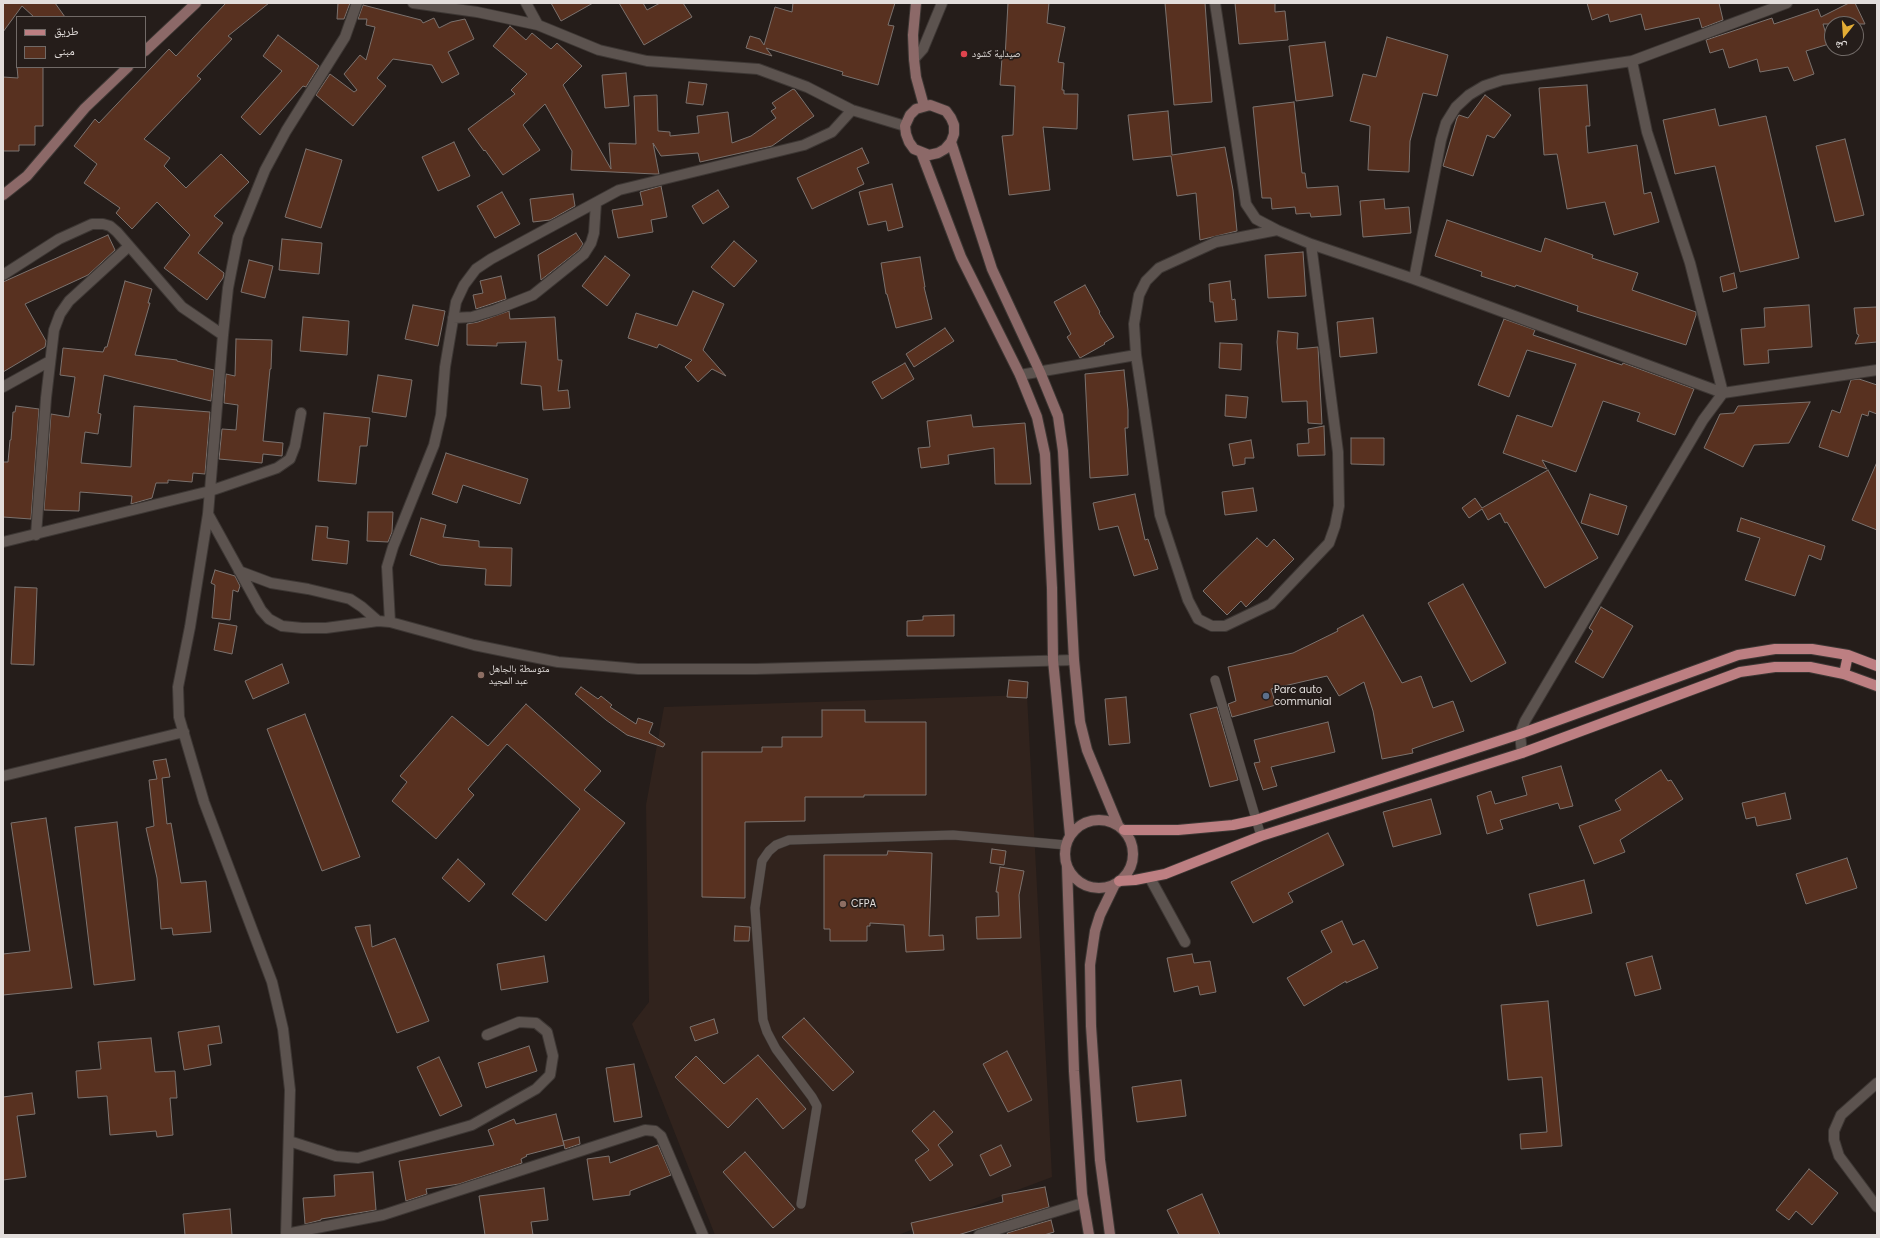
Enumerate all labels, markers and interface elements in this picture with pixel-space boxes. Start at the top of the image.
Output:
legend [16,16,146,68]
north arrow [1824,16,1864,56]
text: طريق [54,22,79,39]
text: ش [1833,37,1849,56]
text: مبنى [54,42,75,59]
place label: صيدلية كشود [972,48,1021,60]
marker: صيدلية كشود [959,49,969,59]
place label: متوسطة بالجاهل عبد المجيد [489,663,549,686]
marker: متوسطة بالجاهل عبد المجيد [476,670,486,680]
place label: Parc auto communial [1274,684,1332,708]
marker: Parc auto communial [1261,691,1271,701]
place label: CFPA [851,898,876,910]
marker: CFPA [838,899,848,909]

